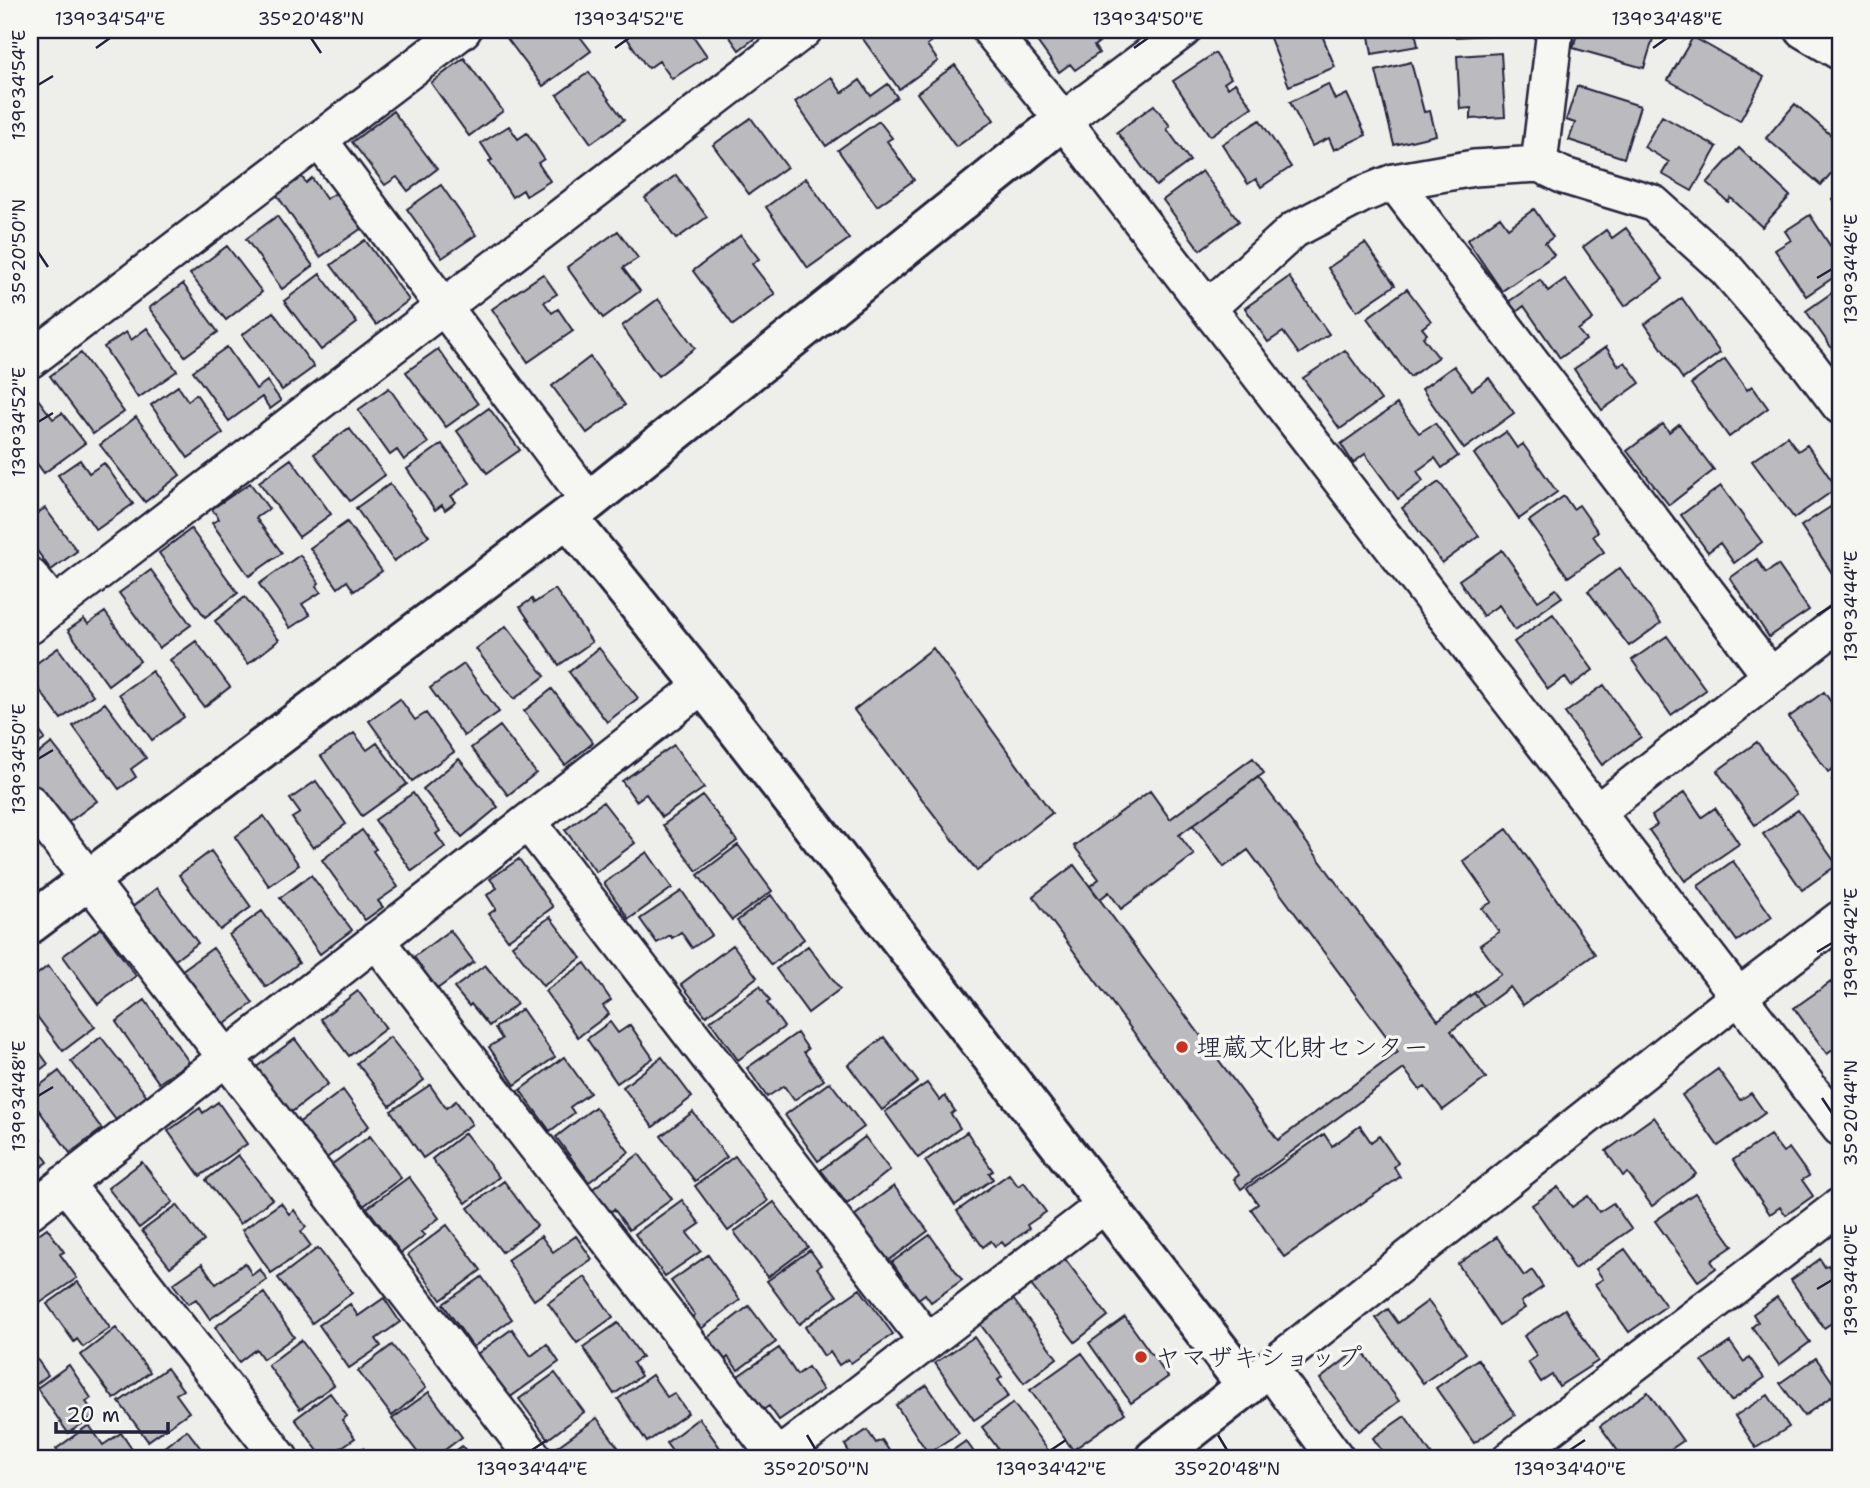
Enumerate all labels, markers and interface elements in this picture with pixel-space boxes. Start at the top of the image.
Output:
text: 139°34'54"E [55,7,165,31]
text: 35°20'48"N [258,7,364,31]
text: 139°34'52"E [574,7,684,31]
text: 139°34'50"E [1092,7,1204,31]
text: 139°34'48"E [1611,7,1723,31]
text: 139°34'54"E [7,30,31,140]
text: 35°20'50"N [7,199,31,305]
text: 139°34'46"E [1839,214,1863,324]
text: 139°34'52"E [7,367,31,477]
text: 139°34'44"E [1839,550,1863,662]
text: 139°34'50"E [7,703,31,815]
text: 139°34'42"E [1839,888,1863,998]
place label: 埋蔵文化財センター [1196,1029,1429,1064]
marker: 埋蔵文化財センター [1174,1039,1190,1055]
text: 139°34'48"E [7,1040,31,1152]
text: 35°20'44"N [1839,1060,1863,1166]
text: 139°34'40"E [1839,1224,1863,1336]
place label: ヤマザキショップ [1155,1339,1362,1374]
marker: ヤマザキショップ [1133,1349,1149,1365]
scale bar [56,1390,168,1434]
text: 20 m [66,1401,120,1429]
text: 139°34'44"E [476,1457,588,1481]
text: 35°20'50"N [763,1457,869,1481]
text: 139°34'42"E [996,1457,1106,1481]
text: 35°20'48"N [1174,1457,1280,1481]
text: 139°34'40"E [1514,1457,1626,1481]

